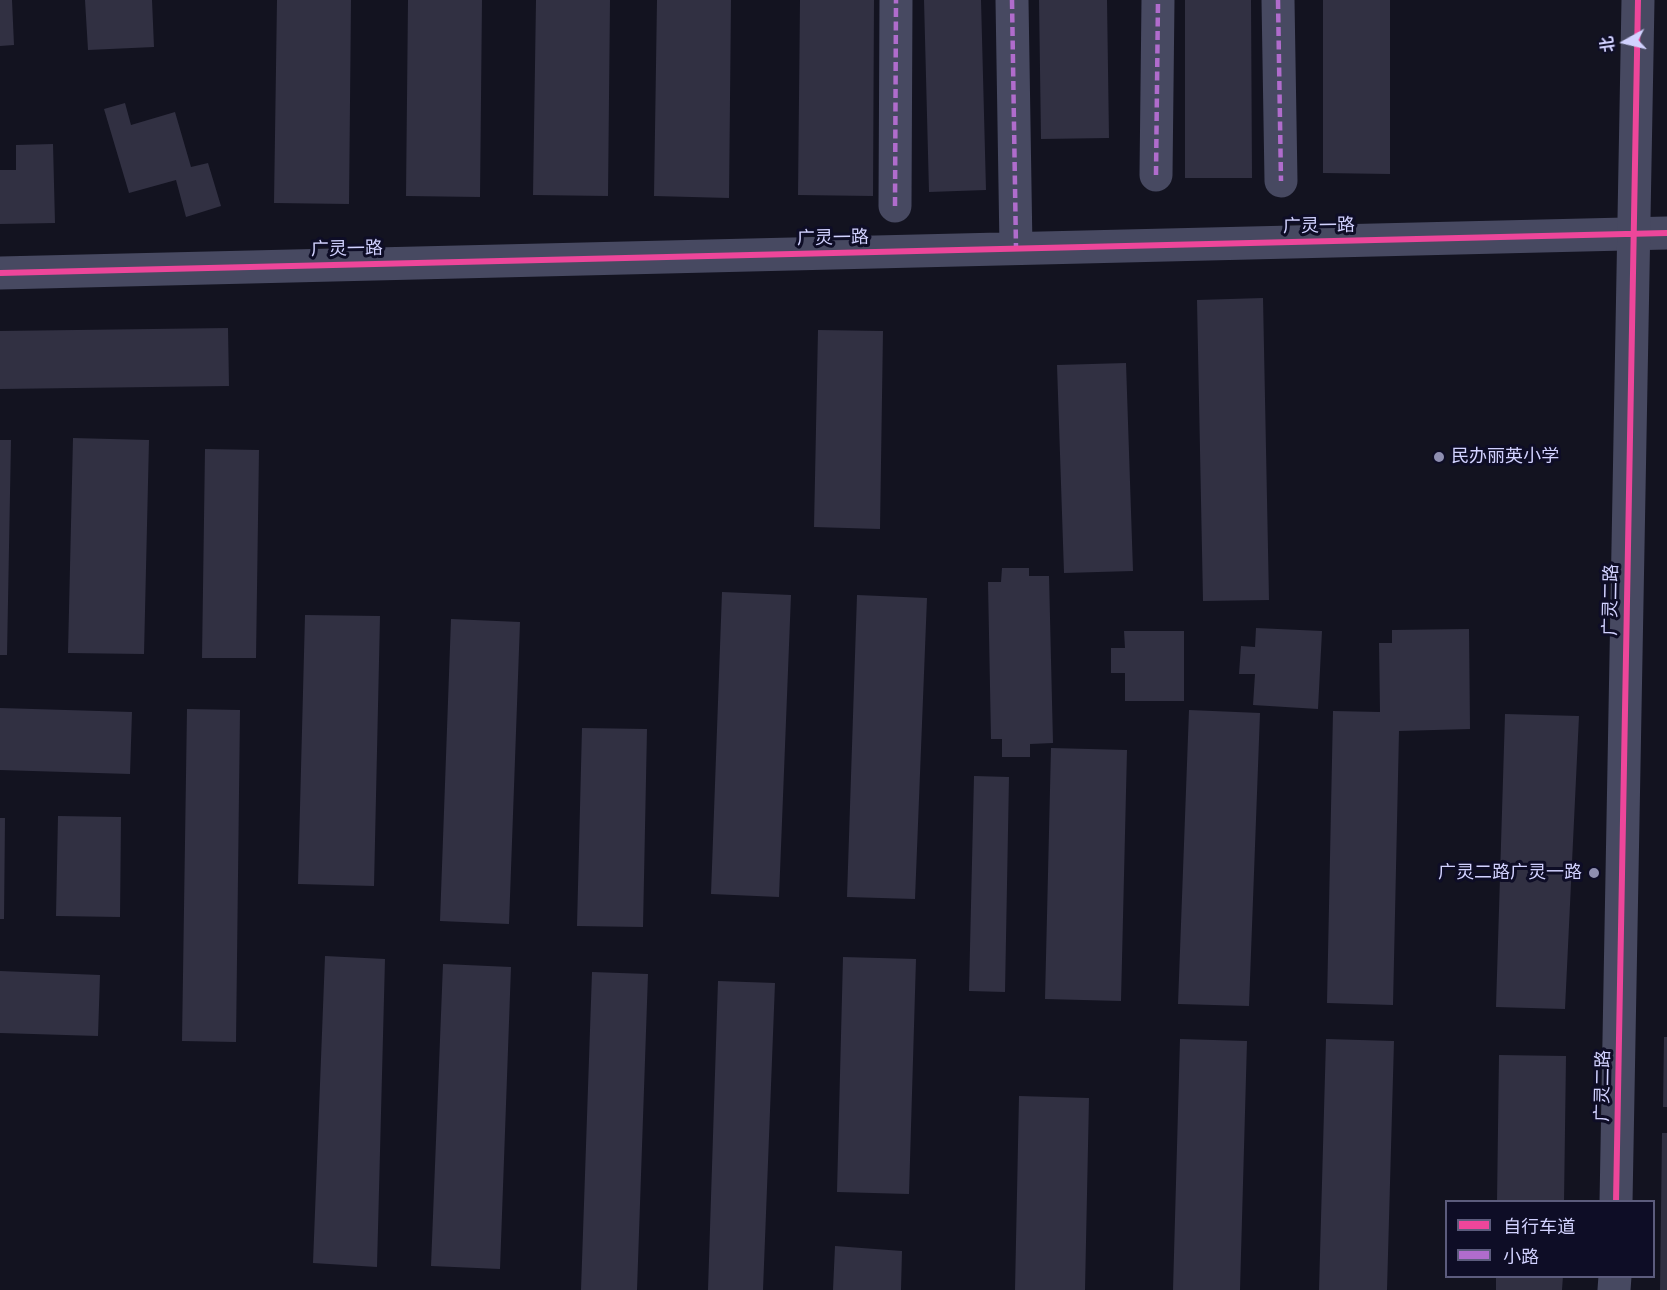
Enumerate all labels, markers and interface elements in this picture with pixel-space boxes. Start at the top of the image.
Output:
north arrow [1595,12,1655,72]
text: 北 [1596,35,1618,54]
street label: 广灵一路 [1283,215,1355,237]
street label: 广灵一路 [797,227,869,249]
street label: 广灵一路 [311,238,383,260]
place label: 民办丽英小学 [1451,446,1559,468]
marker: 民办丽英小学 [1432,450,1446,464]
street label: 广灵二路 [1600,564,1622,636]
place label: 广灵二路广灵一路 [1438,862,1582,884]
marker: 广灵二路广灵一路 [1587,866,1601,880]
street label: 广灵二路 [1592,1050,1614,1122]
legend [1445,1200,1655,1278]
text: 自行车道 [1503,1215,1575,1238]
text: 小路 [1503,1245,1539,1268]

